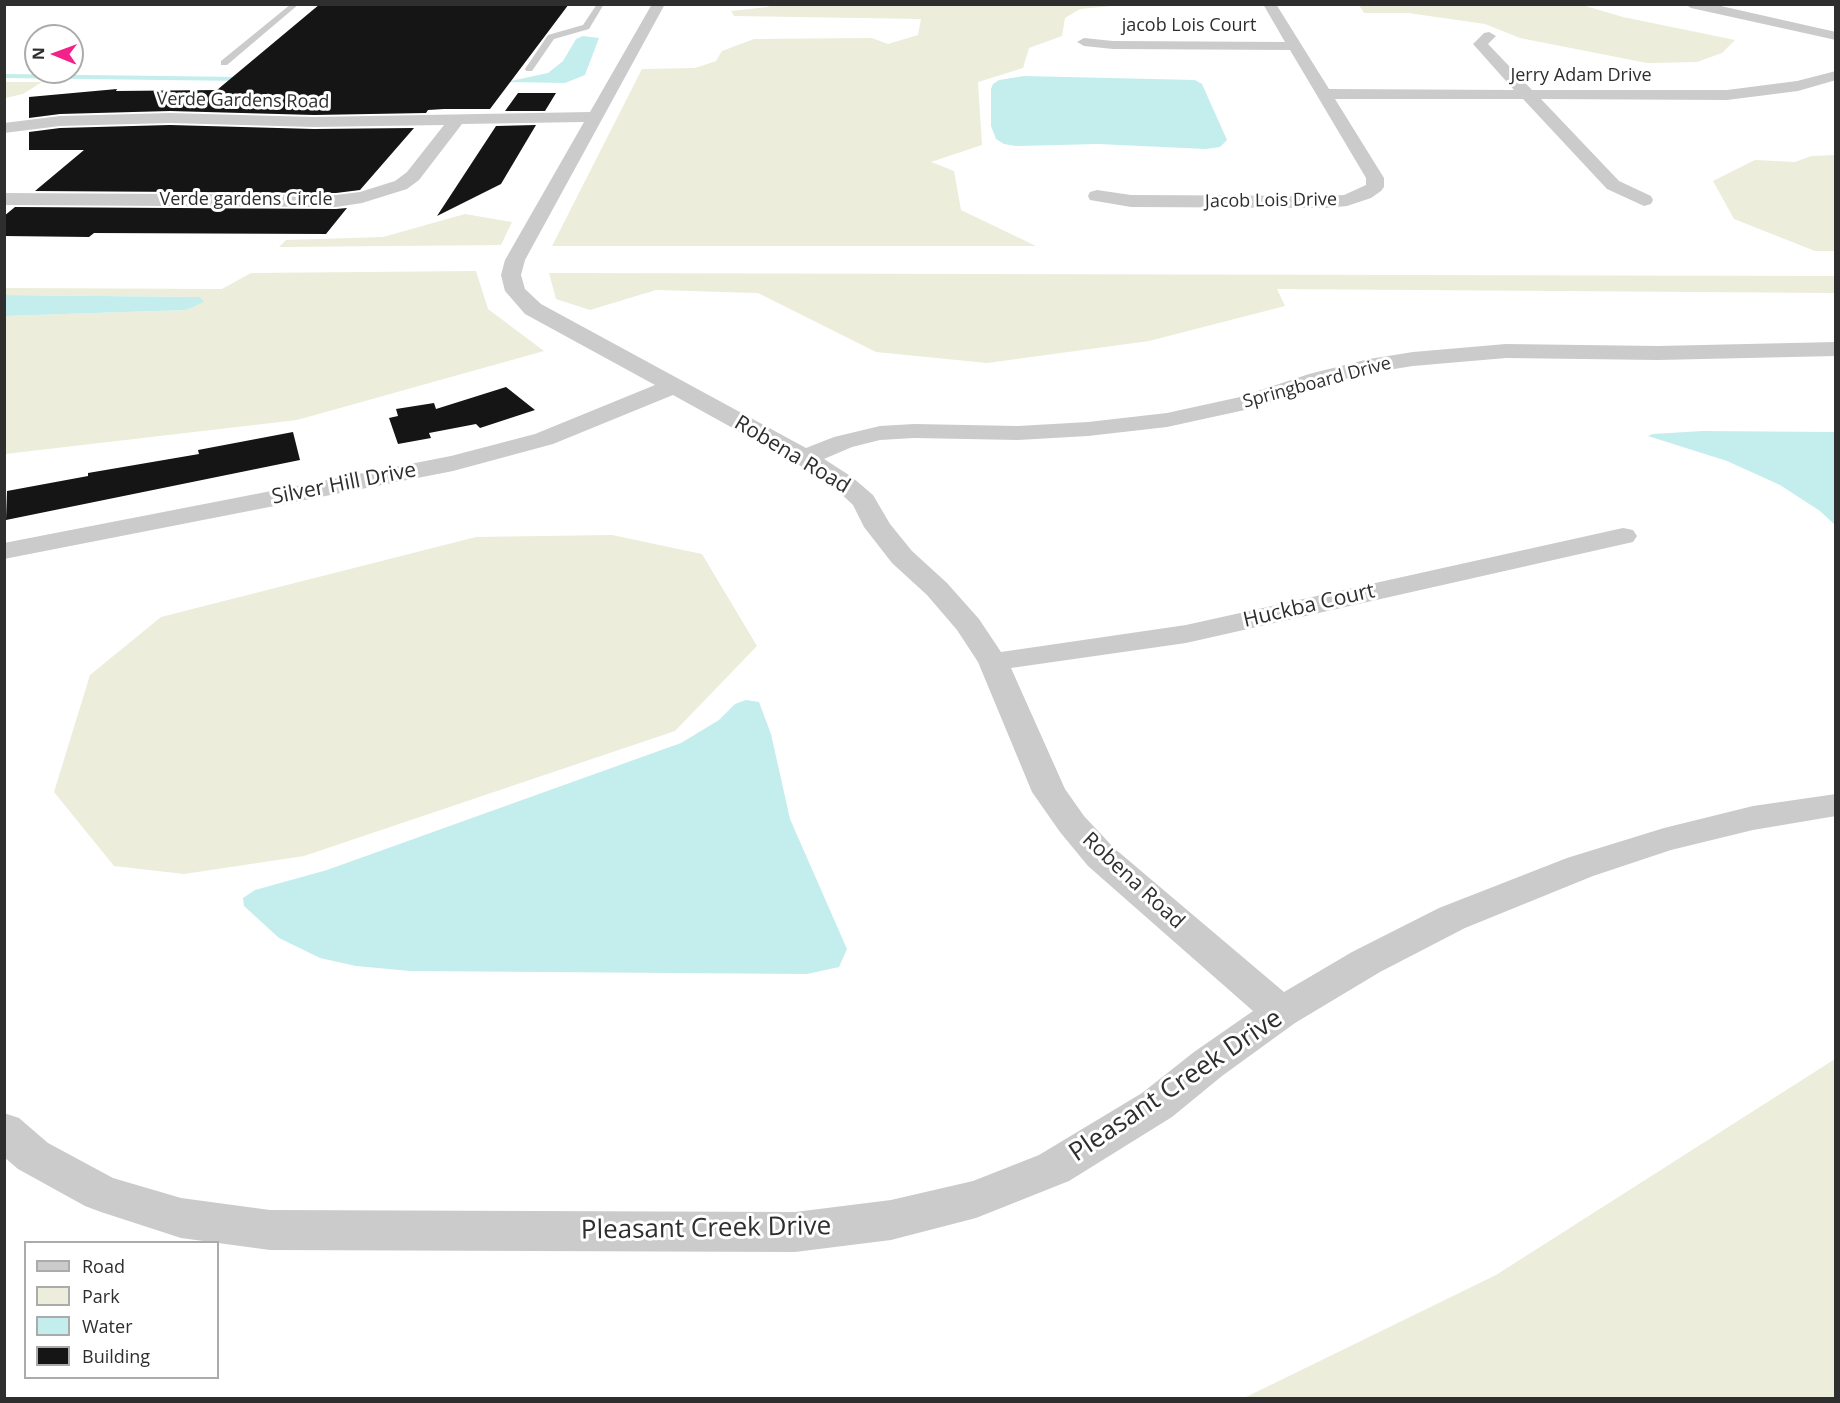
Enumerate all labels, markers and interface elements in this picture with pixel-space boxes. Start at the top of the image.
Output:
street label: jacob Lois Court [1122,15,1256,37]
north arrow [24,24,84,84]
text: N [27,47,49,60]
street label: Jerry Adam Drive [1510,65,1652,87]
street label: Verde Gardens Road [156,89,330,113]
street label: Verde gardens Circle [159,189,333,211]
street label: Jacob Lois Drive [1205,189,1337,213]
street label: Springboard Drive [1241,353,1393,413]
street label: Robena Road [730,411,854,499]
street label: Silver Hill Drive [270,458,418,510]
street label: Huckba Court [1241,579,1377,633]
street label: Robena Road [1077,827,1189,935]
street label: Pleasant Creek Drive [1064,1003,1288,1169]
street label: Pleasant Creek Drive [581,1211,831,1247]
legend [24,1241,219,1379]
text: Road [82,1254,125,1278]
text: Park [82,1284,120,1308]
text: Water [82,1314,133,1338]
text: Building [82,1344,150,1368]

